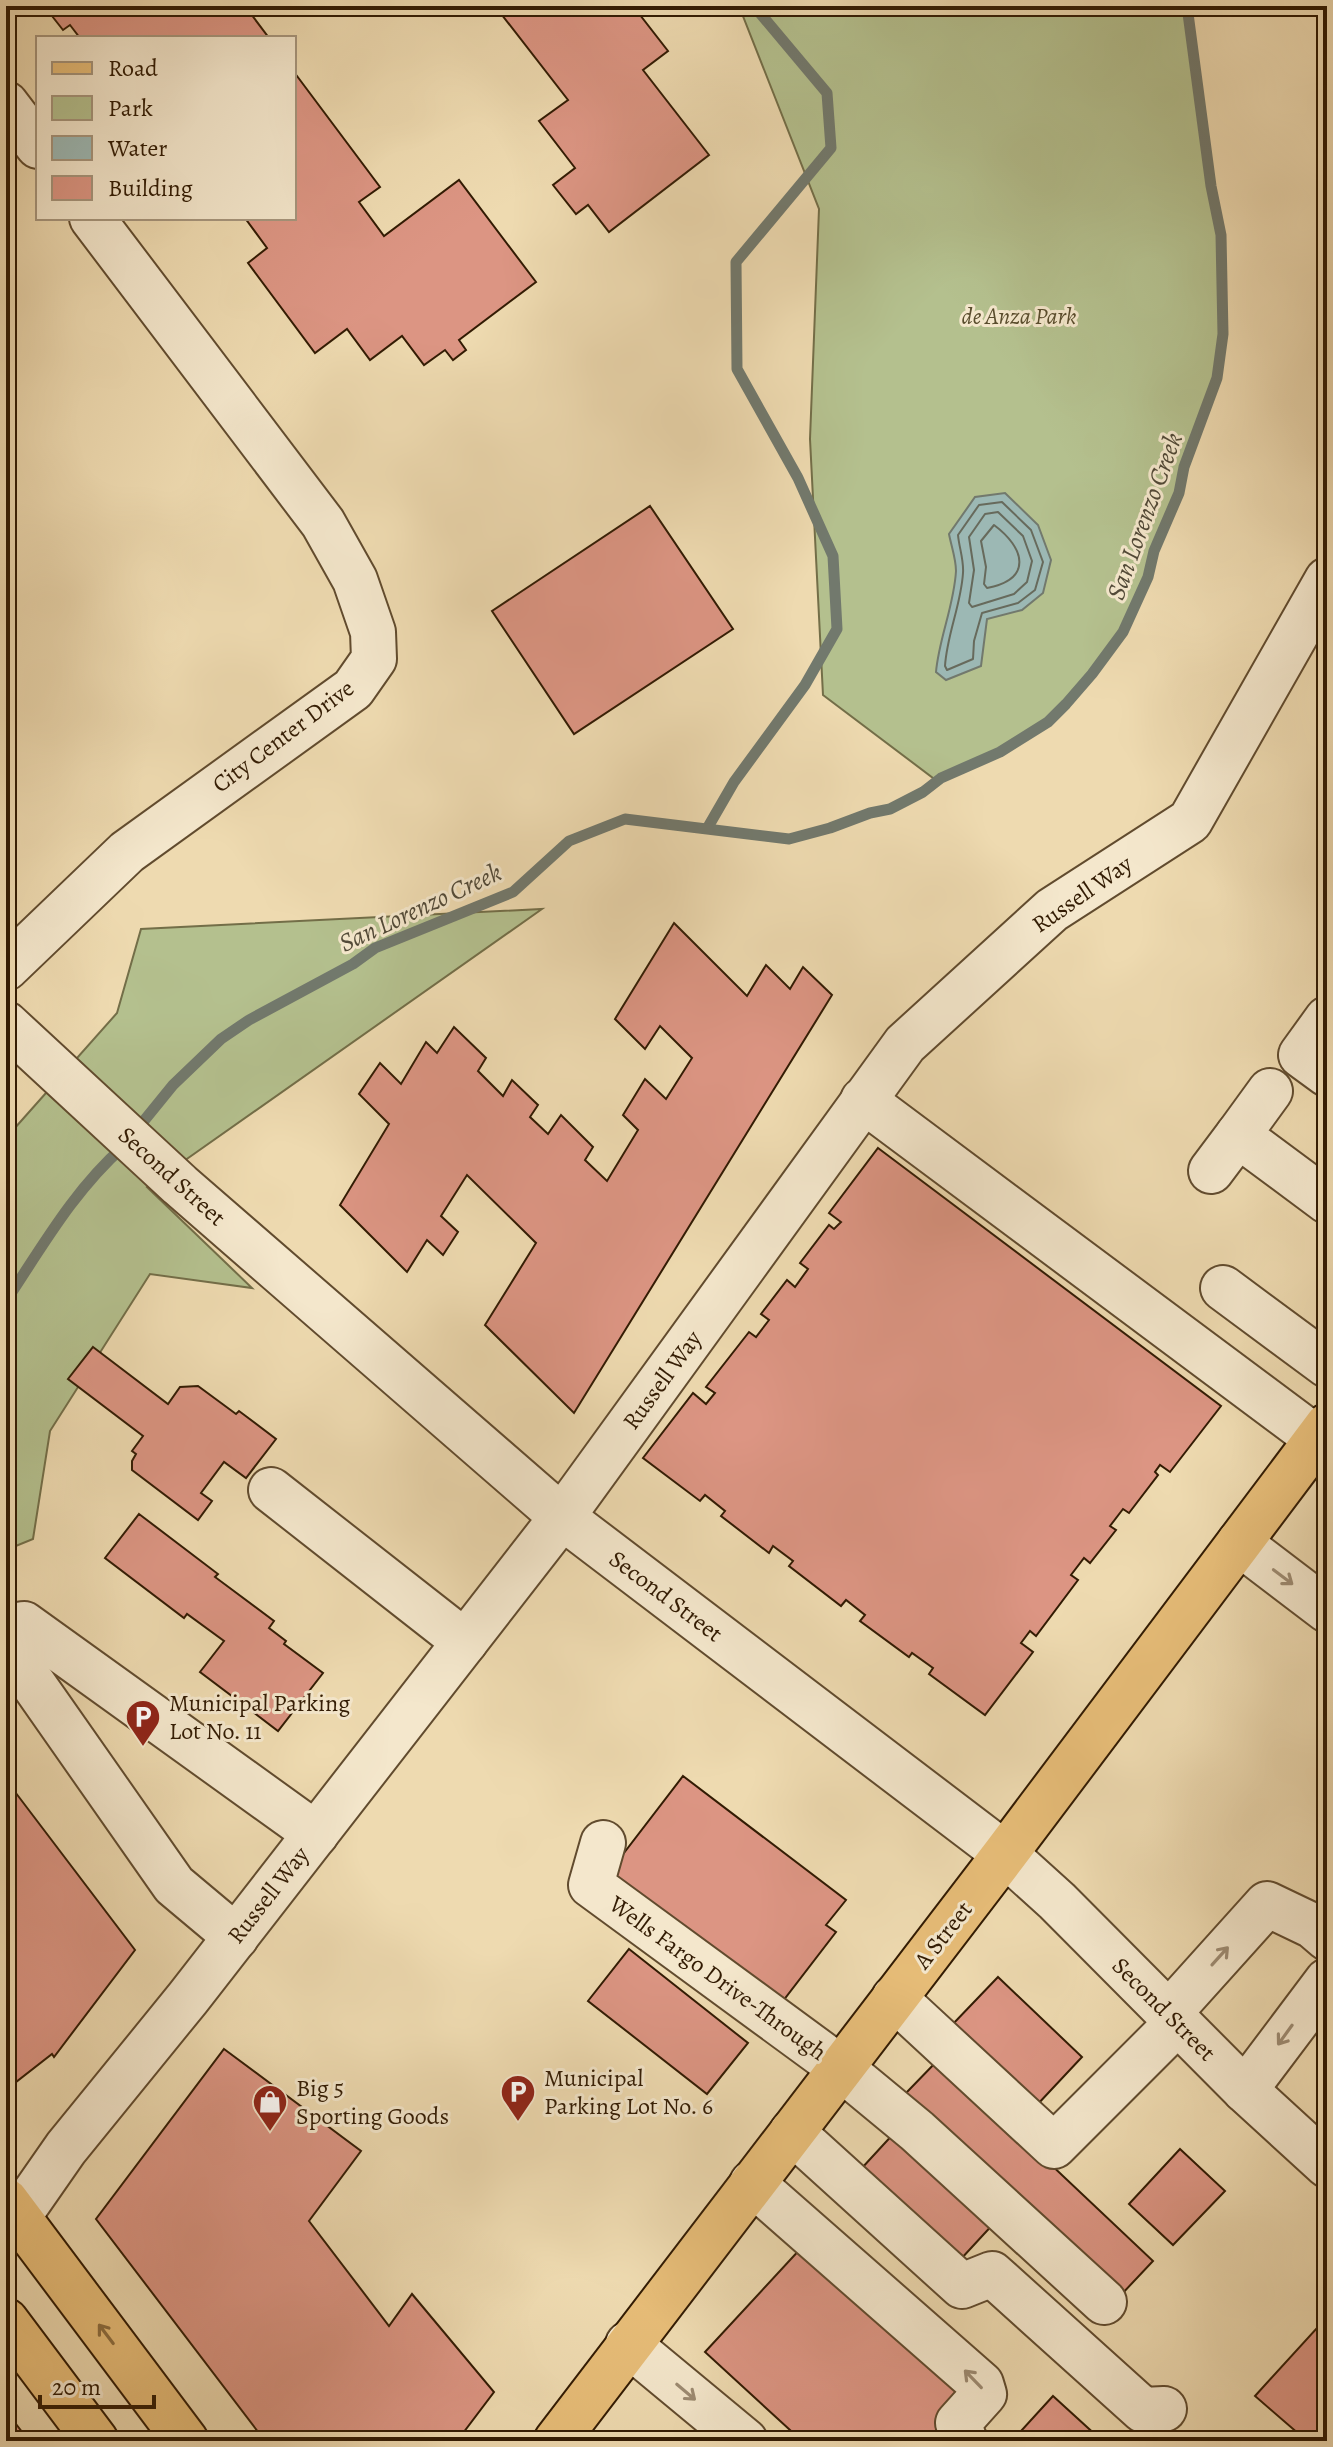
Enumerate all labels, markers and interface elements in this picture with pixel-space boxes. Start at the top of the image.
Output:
legend [36,36,296,220]
text: Road [108,52,158,84]
text: Park [108,92,153,124]
text: Water [107,132,168,164]
text: Building [108,172,193,204]
park label: de Anza Park [962,300,1077,332]
water label: San Lorenzo Creek [1098,428,1191,605]
street label: City Center Drive [206,672,360,800]
street label: Russell Way [1026,848,1139,940]
water label: San Lorenzo Creek [333,855,507,960]
street label: Second Street [111,1119,233,1233]
street label: Russell Way [615,1324,709,1436]
street label: Second Street [603,1543,729,1649]
one-way arrow [1272,1568,1293,1585]
place label: Municipal Parking Lot No. 11 [169,1687,350,1747]
parking icon: Municipal Parking Lot No. 11 [124,1698,162,1748]
street label: Russell Way [220,1839,316,1950]
street label: Wells Fargo Drive-Through [602,1888,833,2068]
street label: A Street [906,1894,980,1976]
one-way arrow [1211,1947,1229,1967]
street label: Second Street [1105,1950,1223,2068]
one-way arrow [1277,2024,1294,2045]
place label: Municipal Parking Lot No. 6 [544,2062,713,2122]
place label: Big 5 Sporting Goods [296,2072,449,2132]
parking icon: Municipal Parking Lot No. 6 [499,2073,537,2123]
shop icon: Big 5 Sporting Goods [251,2083,289,2133]
one-way arrow [98,2324,115,2345]
scale bar [40,2359,154,2409]
one-way arrow [963,2369,983,2389]
text: 20 m [52,2371,101,2403]
one-way arrow [676,2383,696,2401]

